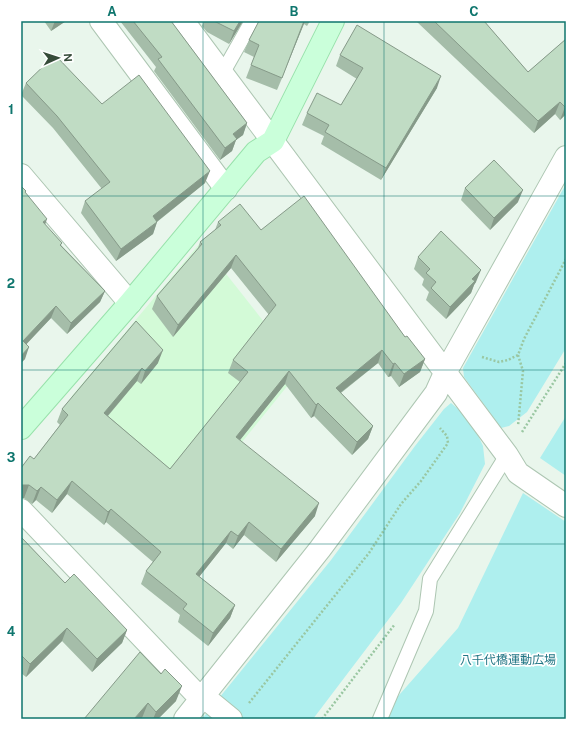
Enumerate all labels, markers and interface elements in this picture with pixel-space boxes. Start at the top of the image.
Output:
text: A [107,4,117,19]
text: B [290,4,299,19]
text: C [469,4,479,19]
north arrow [38,38,78,78]
text: N [62,53,74,62]
text: 1 [8,102,14,117]
text: 2 [7,276,15,291]
text: 3 [7,450,16,465]
text: 4 [7,624,16,639]
park label: 八千代橋運動広場 [460,653,556,667]

